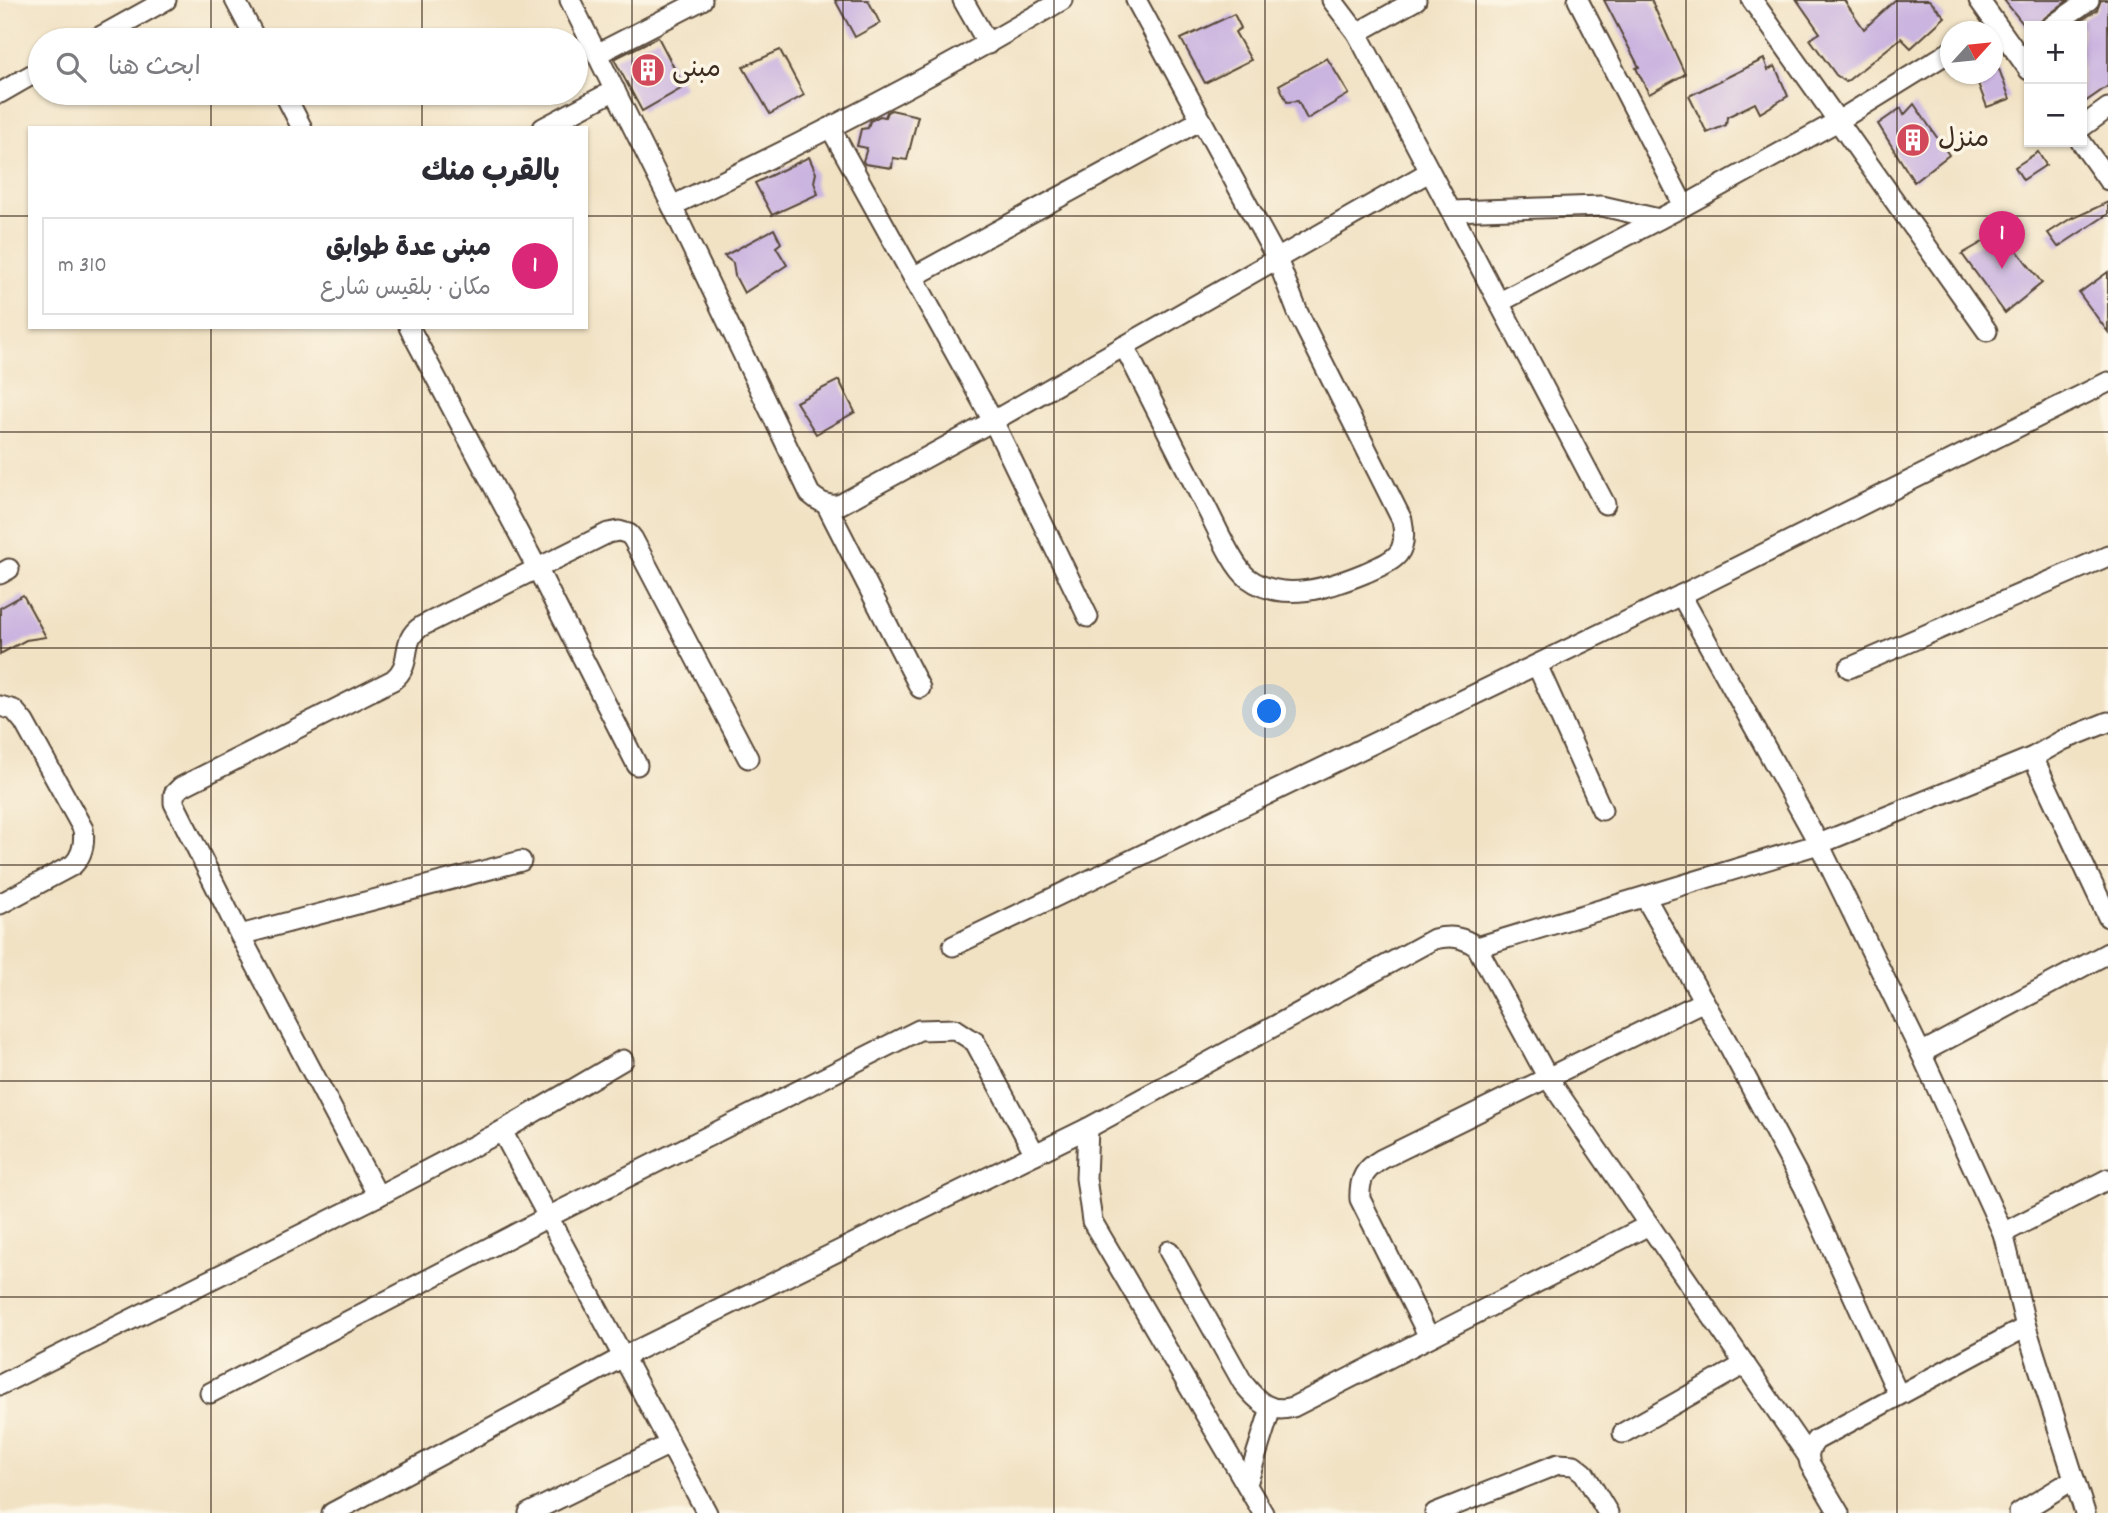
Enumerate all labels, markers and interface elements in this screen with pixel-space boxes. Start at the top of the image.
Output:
north arrow [1940,21,2003,84]
map controls [2024,21,2087,147]
button: + [2024,21,2087,84]
search box [28,28,588,105]
icon: search [52,48,90,86]
text: ابحث هنا [108,50,201,87]
building icon: مبنى [629,51,667,89]
place label: مبنى [672,52,721,89]
button: − [2024,84,2087,147]
building icon: منزل [1894,121,1932,159]
place label: منزل [1938,122,1989,159]
text: بالقرب منك [422,153,560,196]
pin: 1 [1979,211,2025,269]
text: مبنى عدة طوابق [326,231,491,268]
text: 310 m [58,250,107,283]
text: 1 [532,250,538,283]
text: مكان · بلقيس شارع [320,273,491,306]
your location [1252,694,1286,728]

